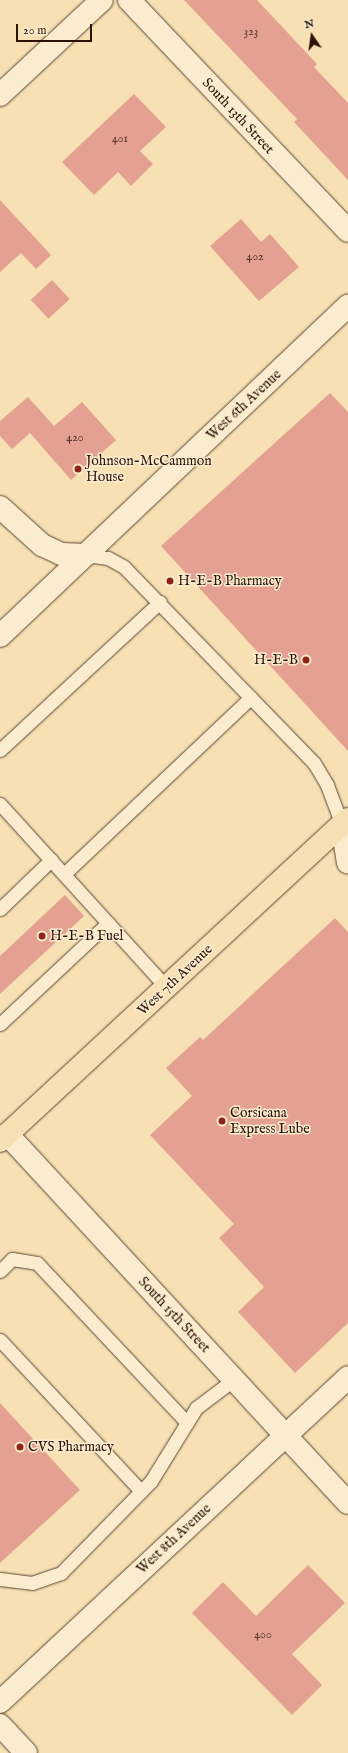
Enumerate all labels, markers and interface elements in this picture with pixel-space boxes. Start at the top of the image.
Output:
scale bar [18,16,94,42]
north arrow [292,16,332,56]
text: N [303,16,316,32]
text: 20 m [23,23,46,38]
house number: 323 [244,25,258,39]
street label: South 13th Street [199,75,277,157]
house number: 401 [112,132,128,146]
house number: 402 [246,250,264,264]
street label: West 6th Avenue [203,366,285,444]
house number: 420 [66,431,84,445]
place label: Johnson-McCammon House [86,453,212,486]
marker: Johnson-McCammon House [73,464,83,474]
place label: H-E-B Pharmacy [178,573,282,589]
marker: H-E-B Pharmacy [165,576,175,586]
place label: H-E-B [254,652,298,668]
marker: H-E-B [301,655,311,665]
place label: H-E-B Fuel [50,928,123,944]
marker: H-E-B Fuel [37,931,47,941]
street label: West 7th Avenue [134,941,216,1019]
place label: Corsicana Express Lube [230,1105,310,1138]
marker: Corsicana Express Lube [217,1116,227,1126]
street label: South 15th Street [135,1274,213,1356]
place label: CVS Pharmacy [28,1439,114,1455]
marker: CVS Pharmacy [15,1442,25,1452]
street label: West 8th Avenue [133,1500,215,1578]
house number: 400 [254,1628,272,1642]

